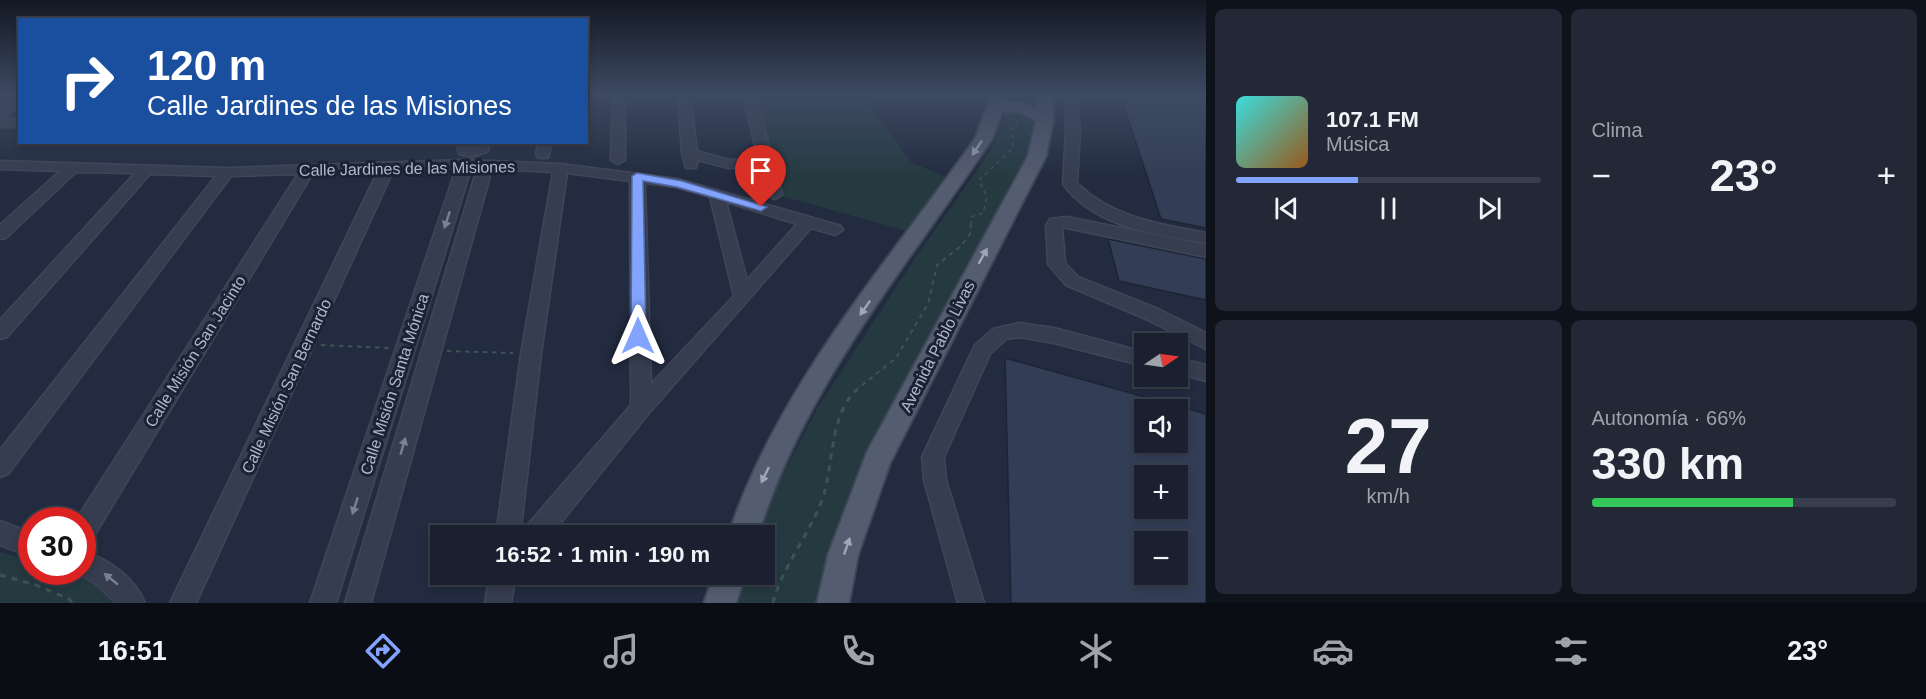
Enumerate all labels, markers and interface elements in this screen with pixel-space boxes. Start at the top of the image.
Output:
icon: right [48,42,126,120]
text: 120 m [147,42,266,89]
text: Calle Jardines de las Misiones [147,91,512,121]
text: 107.1 FM [1326,107,1419,132]
text: Clima [1592,119,1643,141]
text: Música [1326,133,1389,155]
one-way arrow [971,140,983,156]
pin [735,145,786,207]
text: 23° [1710,150,1778,201]
icon: arrive [744,154,777,187]
text: − [1592,157,1611,194]
text: + [1877,157,1896,194]
street label: Calle Jardines de las Misiones [299,158,515,179]
icon: previous [1270,192,1303,225]
icon: pause [1372,192,1405,225]
icon: next [1473,192,1506,225]
one-way arrow [442,211,451,229]
one-way arrow [978,248,988,265]
street label: Calle Misión San Jacinto [142,272,249,430]
street label: Avenida Pablo Livas [897,278,978,415]
street label: Calle Misión Santa Mónica [357,291,432,477]
street label: Calle Misión San Bernardo [239,296,334,476]
one-way arrow [860,300,871,316]
position arrow [606,304,670,368]
north arrow [1134,333,1188,387]
map controls [1134,333,1188,585]
button: sound [1134,399,1188,453]
text: 27 [1345,402,1432,490]
text: Autonomía · 66% [1592,407,1746,429]
one-way arrow [399,437,408,455]
text: 330 km [1592,438,1744,489]
button: + [1134,465,1188,519]
one-way arrow [760,467,770,484]
text: km/h [1367,485,1410,507]
one-way arrow [349,497,359,515]
speed limit sign: 30 [18,507,96,585]
button: − [1134,531,1188,585]
one-way arrow [842,537,852,555]
text: 16:52 · 1 min · 190 m [495,542,710,567]
one-way arrow [103,573,118,585]
icon: directions [362,630,404,672]
icon: music [600,630,642,672]
icon: phone [837,630,879,672]
icon: climate [1075,630,1117,672]
icon: car [1312,630,1354,672]
icon: filters [1550,630,1592,672]
text: 16:51 [98,636,167,666]
text: 23° [1787,636,1828,666]

